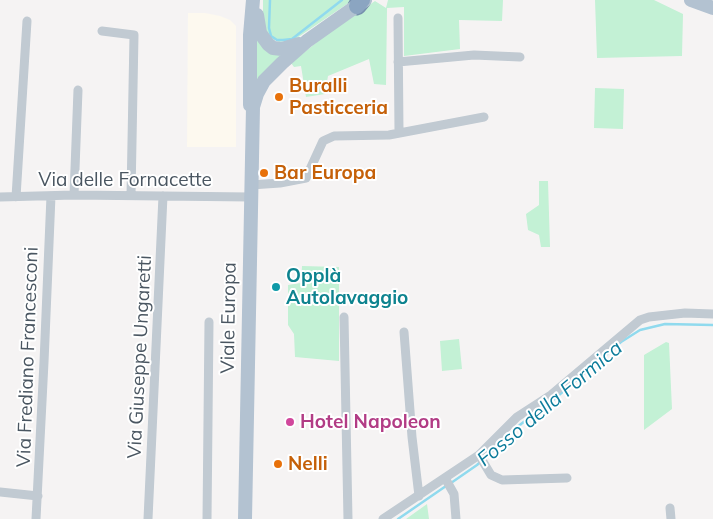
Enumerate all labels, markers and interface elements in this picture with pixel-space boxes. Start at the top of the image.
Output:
place label: Buralli Pasticceria [289,75,388,119]
marker: Buralli Pasticceria [273,91,285,103]
place label: Bar Europa [274,162,376,184]
marker: Bar Europa [258,167,270,179]
street label: Via delle Fornacette [38,169,212,191]
street label: Via Frediano Francesconi [13,246,43,468]
street label: Via Giuseppe Ungaretti [123,255,157,459]
street label: Viale Europa [217,262,241,374]
place label: Opplà Autolavaggio [286,265,408,309]
marker: Opplà Autolavaggio [270,281,282,293]
water label: Fosso della Formica [473,336,627,472]
place label: Hotel Napoleon [300,411,441,433]
marker: Hotel Napoleon [284,416,296,428]
place label: Nelli [288,453,328,475]
marker: Nelli [272,458,284,470]

